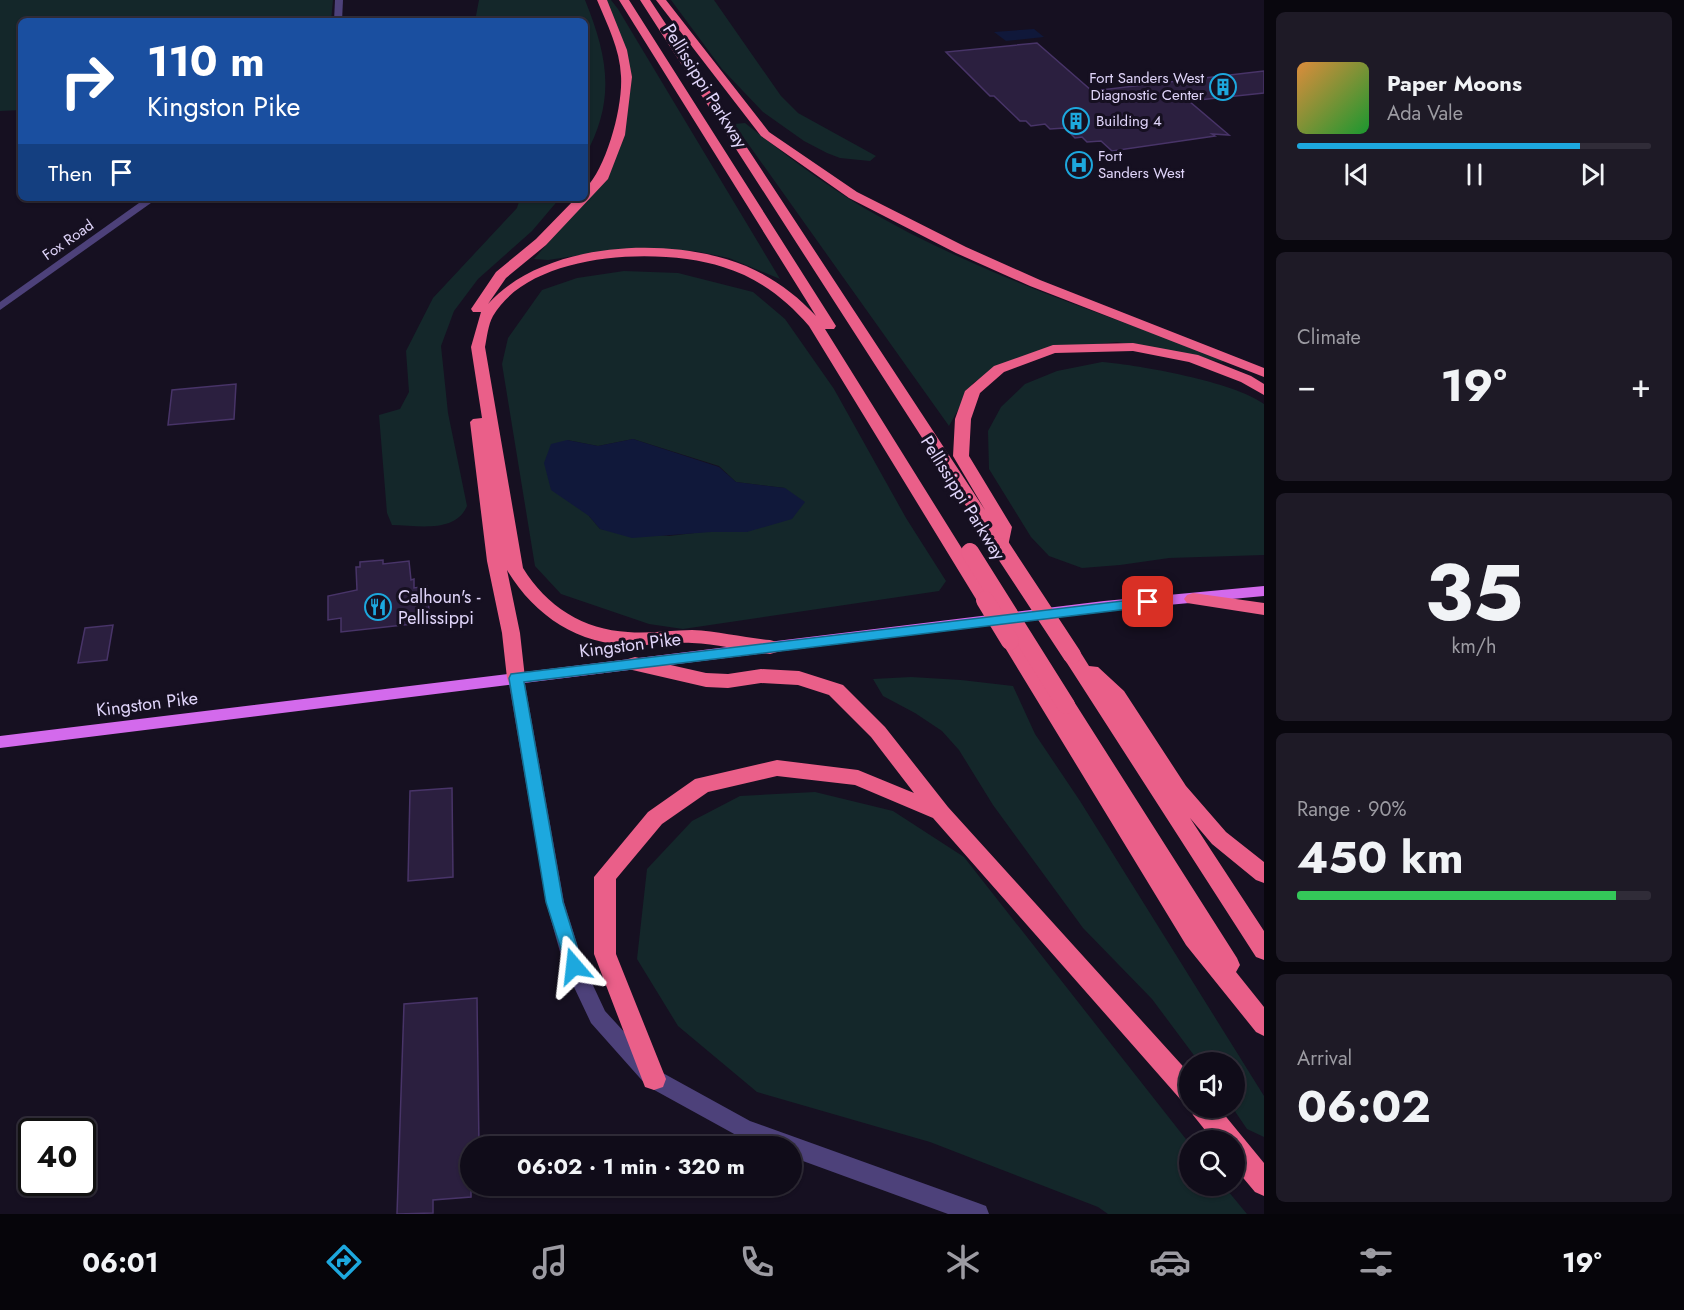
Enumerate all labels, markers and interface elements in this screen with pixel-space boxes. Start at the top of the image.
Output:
street label: Pellissippi Parkway [656,19,754,153]
text: 110 m [147,31,265,92]
icon: right [48,42,126,120]
place label: Fort Sanders West Diagnostic Center [1089,67,1205,106]
text: Paper Moons [1387,67,1522,99]
building icon: Fort Sanders West Diagnostic Center [1208,72,1238,102]
text: Kingston Pike [147,87,300,126]
text: Ada Vale [1387,99,1463,128]
building icon: Building 4 [1061,106,1091,136]
place label: Building 4 [1096,110,1162,132]
place label: Fort Sanders West [1098,145,1185,184]
hospital icon: Fort Sanders West [1064,150,1094,180]
icon: arrive [105,156,138,189]
text: Then [48,157,93,189]
icon: previous [1340,158,1373,191]
icon: pause [1458,158,1491,191]
icon: next [1576,158,1609,191]
street label: Fox Road [38,214,98,266]
text: Climate [1297,323,1361,352]
text: 19° [1440,353,1507,418]
text: − [1297,362,1316,409]
text: + [1631,362,1651,409]
street label: Pellissippi Parkway [914,431,1012,565]
text: 35 [1425,537,1523,649]
pin [1122,576,1173,627]
place label: Calhoun's - Pellissippi [398,584,481,631]
icon: arrive [1131,585,1164,618]
restaurant icon: Calhoun's - Pellissippi [363,592,393,622]
street label: Kingston Pike [578,626,682,664]
text: km/h [1451,632,1497,661]
street label: Kingston Pike [95,685,199,723]
text: Range · 90% [1297,795,1407,824]
text: 450 km [1297,825,1464,890]
position arrow [542,934,606,998]
text: Arrival [1297,1044,1352,1073]
map controls [1179,1052,1245,1196]
button: sound [1179,1052,1245,1118]
text: 06:02 [1297,1074,1431,1139]
speed limit sign: 40 [18,1118,96,1196]
button: search [1179,1130,1245,1196]
text: 06:02 · 1 min · 320 m [517,1150,745,1182]
icon: directions [323,1241,365,1283]
icon: music [529,1241,571,1283]
icon: phone [736,1241,778,1283]
icon: climate [942,1241,984,1283]
icon: car [1149,1241,1191,1283]
icon: filters [1355,1241,1397,1283]
text: 06:01 [82,1243,158,1282]
text: 19° [1562,1243,1602,1282]

